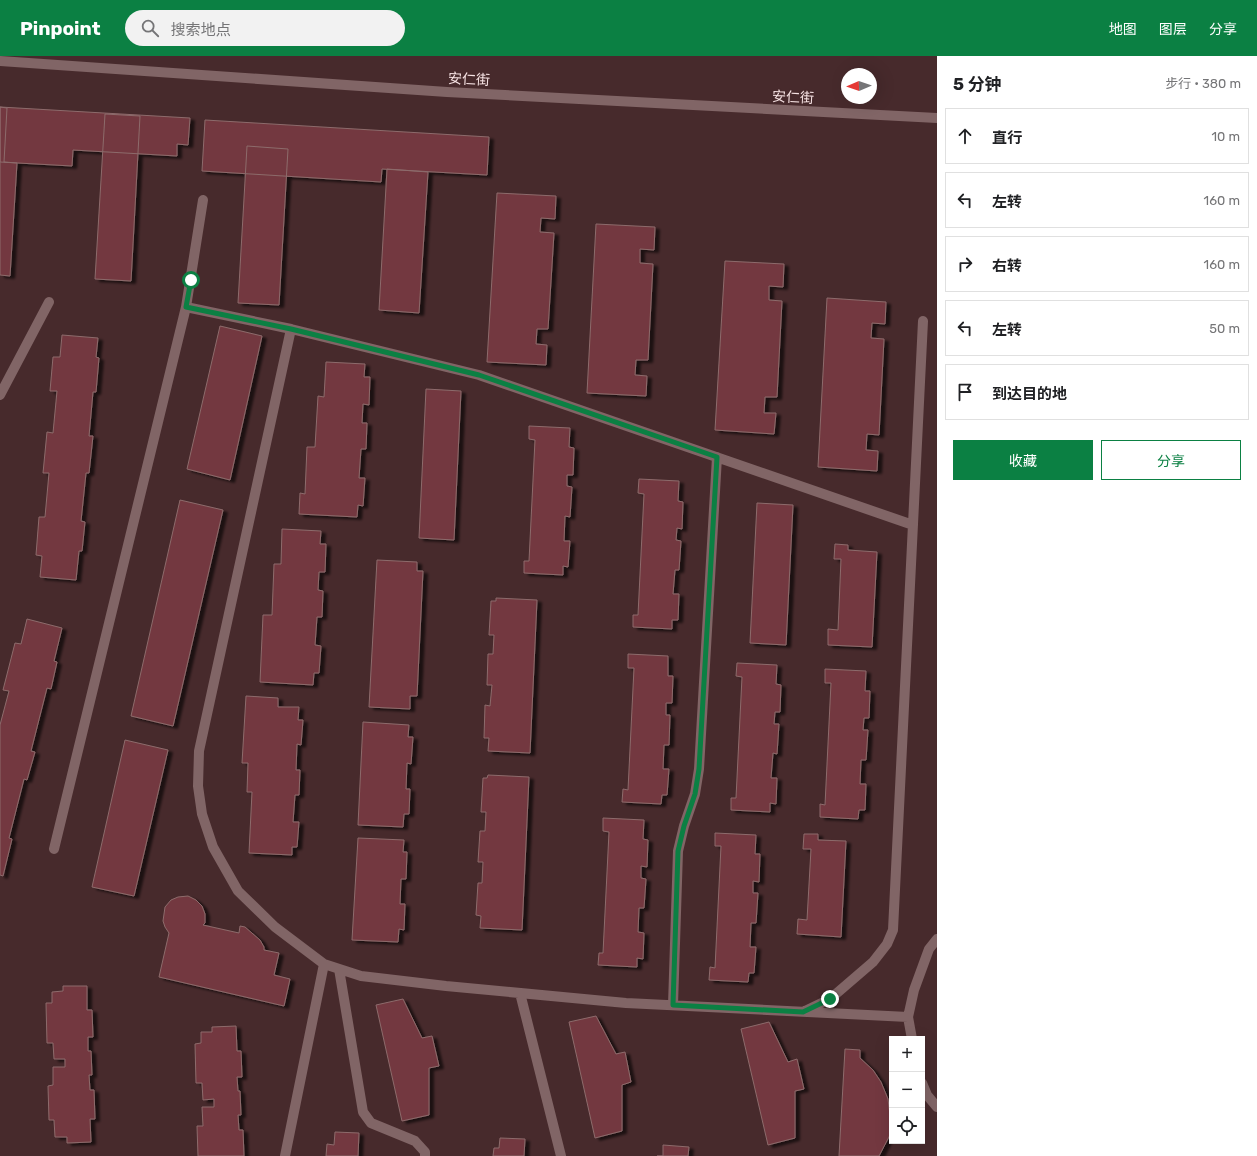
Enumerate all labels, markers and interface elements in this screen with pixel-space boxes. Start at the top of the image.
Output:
search box [125,10,405,46]
text: Pinpoint [20,17,101,40]
icon: search [139,17,161,39]
text: 搜索地点 [171,21,231,39]
text: 地图 [1109,21,1137,38]
text: 图层 [1159,21,1187,38]
text: 分享 [1209,21,1237,38]
north arrow [841,68,877,104]
street label: 安仁街 [448,70,490,89]
text: 5 分钟 [953,74,1002,94]
text: 步行 · 380 m [1165,76,1241,91]
street label: 安仁街 [772,88,814,107]
icon: ahead [954,125,976,147]
text: 直行 [992,129,1022,147]
text: 10 m [1211,129,1240,144]
icon: left [954,189,976,211]
text: 左转 [992,193,1022,211]
text: 160 m [1204,193,1240,208]
icon: right [954,253,976,275]
text: 右转 [992,257,1022,275]
text: 160 m [1204,257,1240,272]
route start [182,271,200,289]
icon: left [954,317,976,339]
text: 左转 [992,321,1022,339]
text: 50 m [1209,321,1240,336]
icon: arrive [954,381,976,403]
text: 到达目的地 [992,385,1067,403]
button: 收藏 [953,440,1093,480]
button: 分享 [1101,440,1241,480]
route end [821,990,839,1008]
map controls [889,1036,925,1144]
button: + [889,1036,925,1072]
button: − [889,1072,925,1108]
button: locate [889,1108,925,1144]

